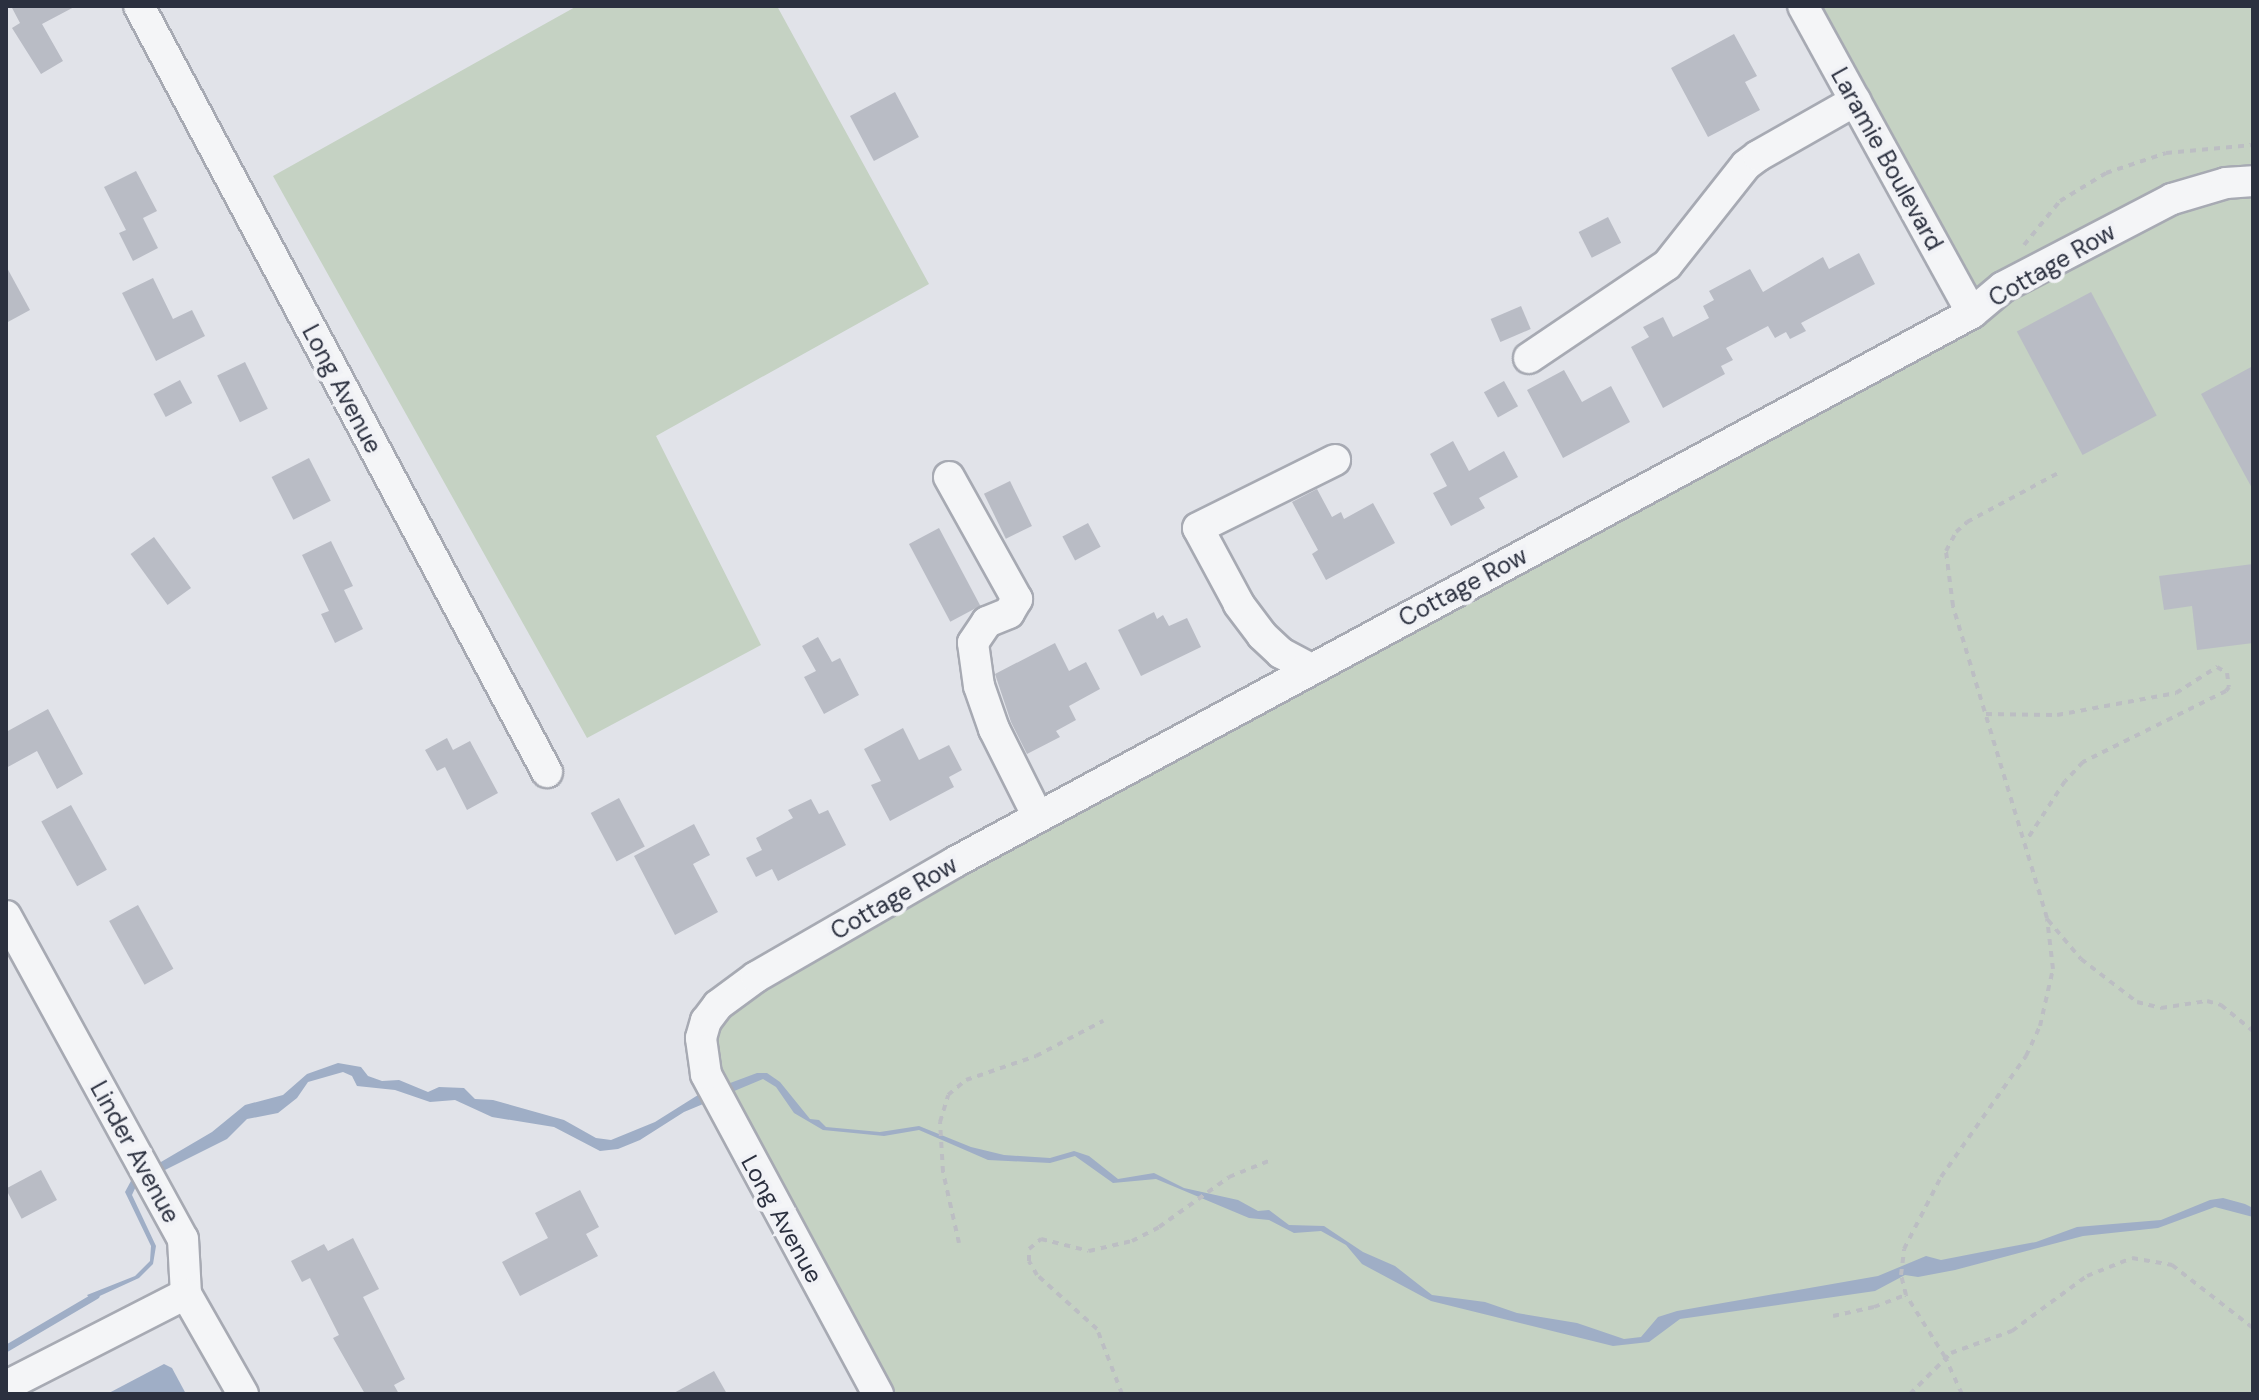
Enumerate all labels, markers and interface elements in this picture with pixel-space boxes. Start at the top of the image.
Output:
street label: Laramie Boulevard [1825,63,1949,255]
street label: Cottage Row [1984,217,2120,313]
street label: Long Avenue [296,320,388,458]
street label: Cottage Row [1394,541,1532,633]
street label: Cottage Row [826,850,962,946]
street label: Linder Avenue [84,1076,186,1228]
street label: Long Avenue [735,1150,829,1288]

